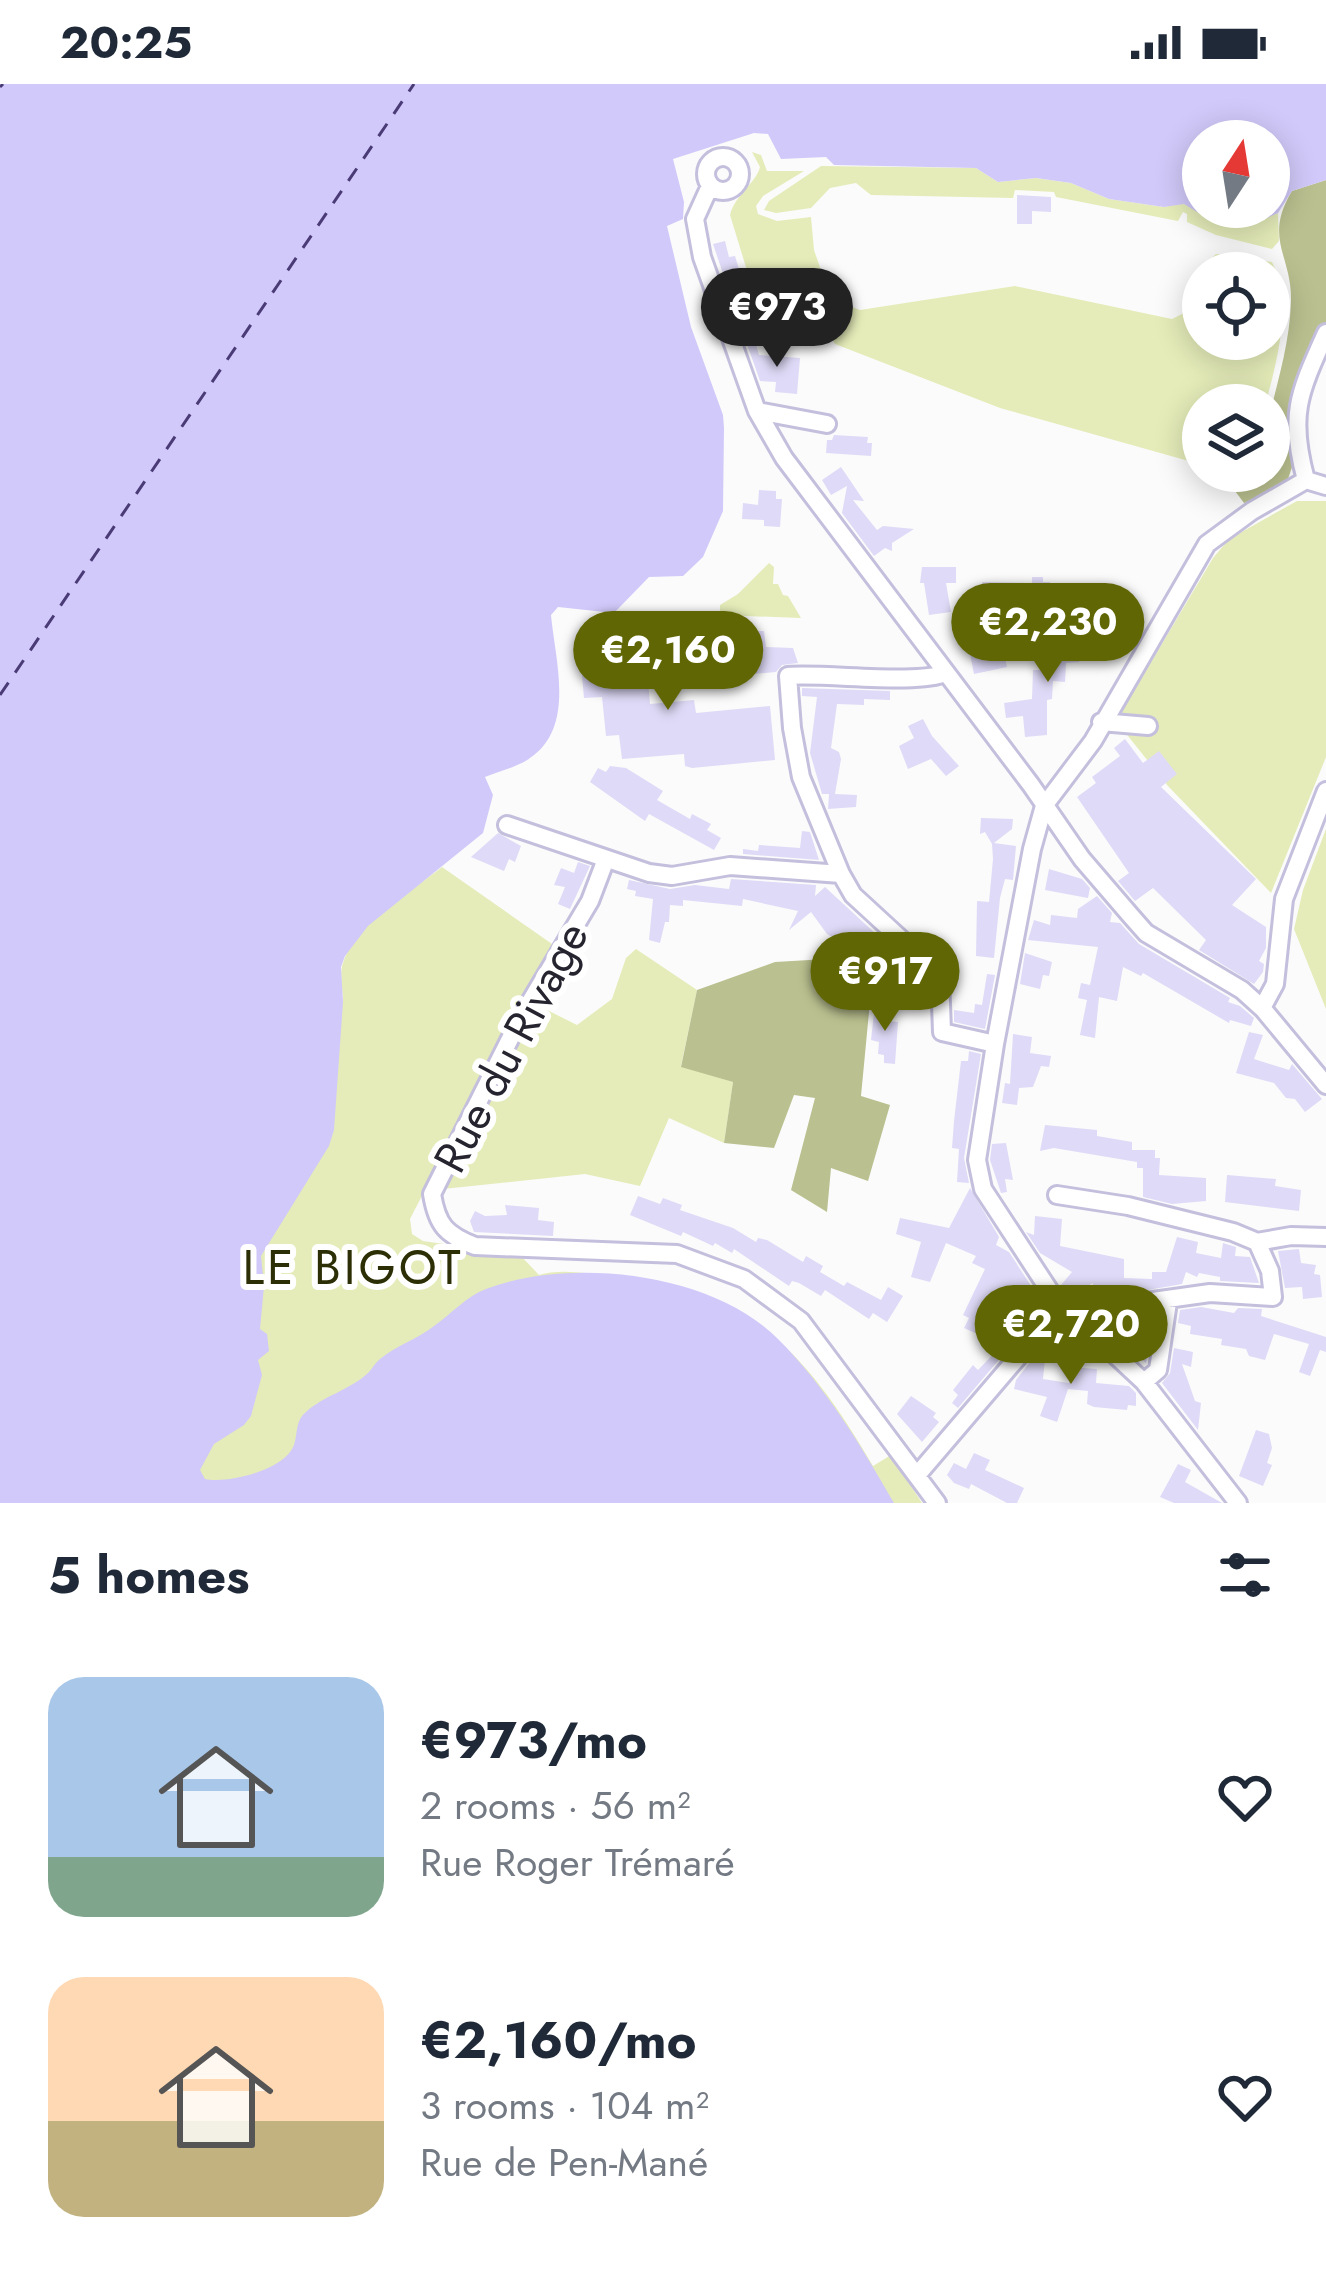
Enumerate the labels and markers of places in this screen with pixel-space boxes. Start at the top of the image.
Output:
pin: €973 [706,268,848,370]
pin: €2,230 [950,583,1146,685]
pin: €2,160 [570,611,766,713]
pin: €917 [814,932,956,1034]
pin: €2,720 [973,1285,1169,1387]

